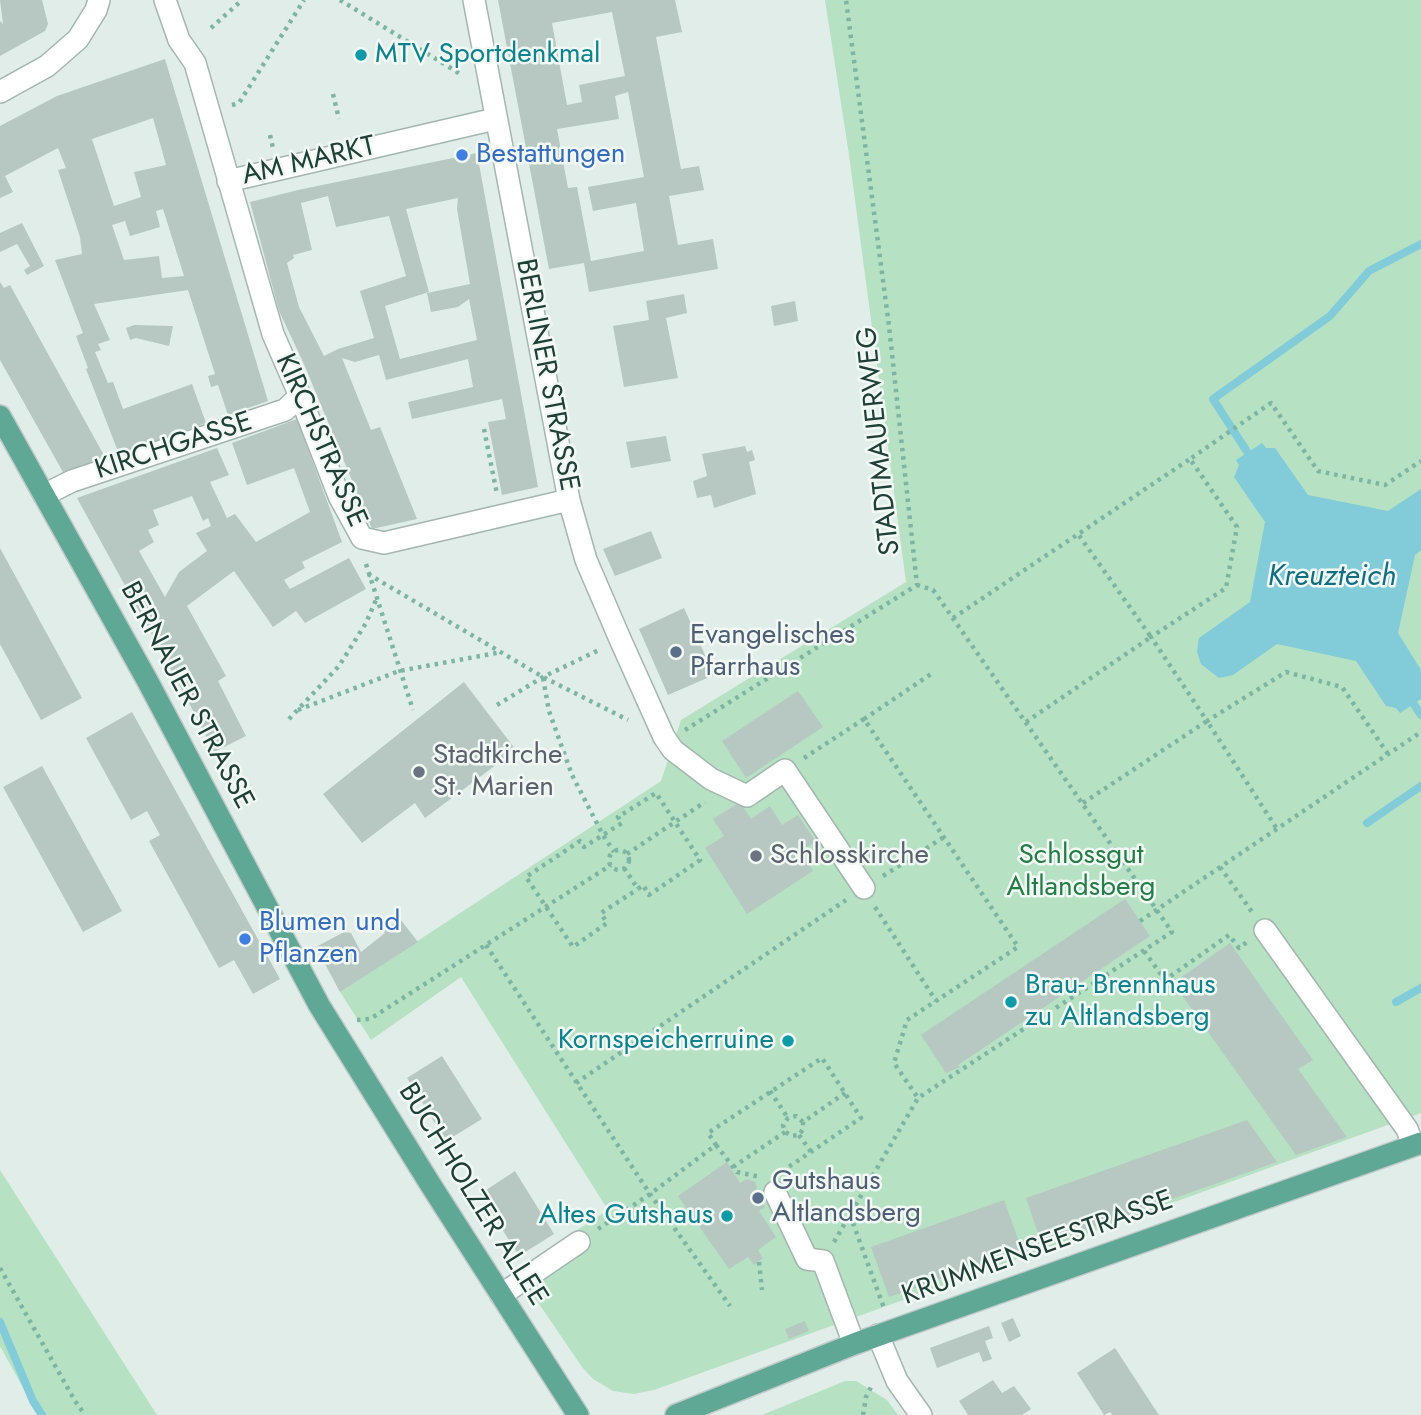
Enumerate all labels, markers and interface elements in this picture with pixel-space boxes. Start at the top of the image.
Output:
place label: MTV Sportdenkmal [375,38,600,72]
marker: MTV Sportdenkmal [353,47,369,63]
street label: AM MARKT [239,130,379,194]
place label: Bestattungen [476,138,625,172]
marker: Bestattungen [454,147,470,163]
street label: BERLINER STRASSE [507,256,585,494]
street label: STADTMAUERWEG [851,325,909,557]
street label: KIRCHSTRASSE [267,349,373,533]
street label: KIRCHGASSE [91,406,257,488]
water label: Kreuzteich [1268,560,1396,596]
street label: BERNAUER STRASSE [112,577,260,815]
place label: Evangelisches Pfarrhaus [690,619,855,685]
marker: Evangelisches Pfarrhaus [668,644,684,660]
place label: Stadtkirche St. Marien [433,739,562,805]
marker: Stadtkirche St. Marien [411,764,427,780]
place label: Schlosskirche [770,839,929,873]
park label: Schlossgut Altlandsberg [1006,839,1156,905]
marker: Schlosskirche [748,848,764,864]
place label: Blumen und Pflanzen [259,906,400,972]
marker: Blumen und Pflanzen [237,931,253,947]
place label: Brau- Brennhaus zu Altlandsberg [1025,969,1215,1035]
marker: Brau- Brennhaus zu Altlandsberg [1003,994,1019,1010]
place label: Kornspeicherruine [558,1024,774,1058]
marker: Kornspeicherruine [780,1033,796,1049]
street label: BUCHHOLZER ALLEE [390,1077,554,1313]
place label: Gutshaus Altlandsberg [772,1165,921,1231]
street label: KRUMMENSEESTRASSE [898,1184,1178,1314]
marker: Gutshaus Altlandsberg [750,1190,766,1206]
place label: Altes Gutshaus [539,1199,713,1233]
marker: Altes Gutshaus [719,1208,735,1224]

